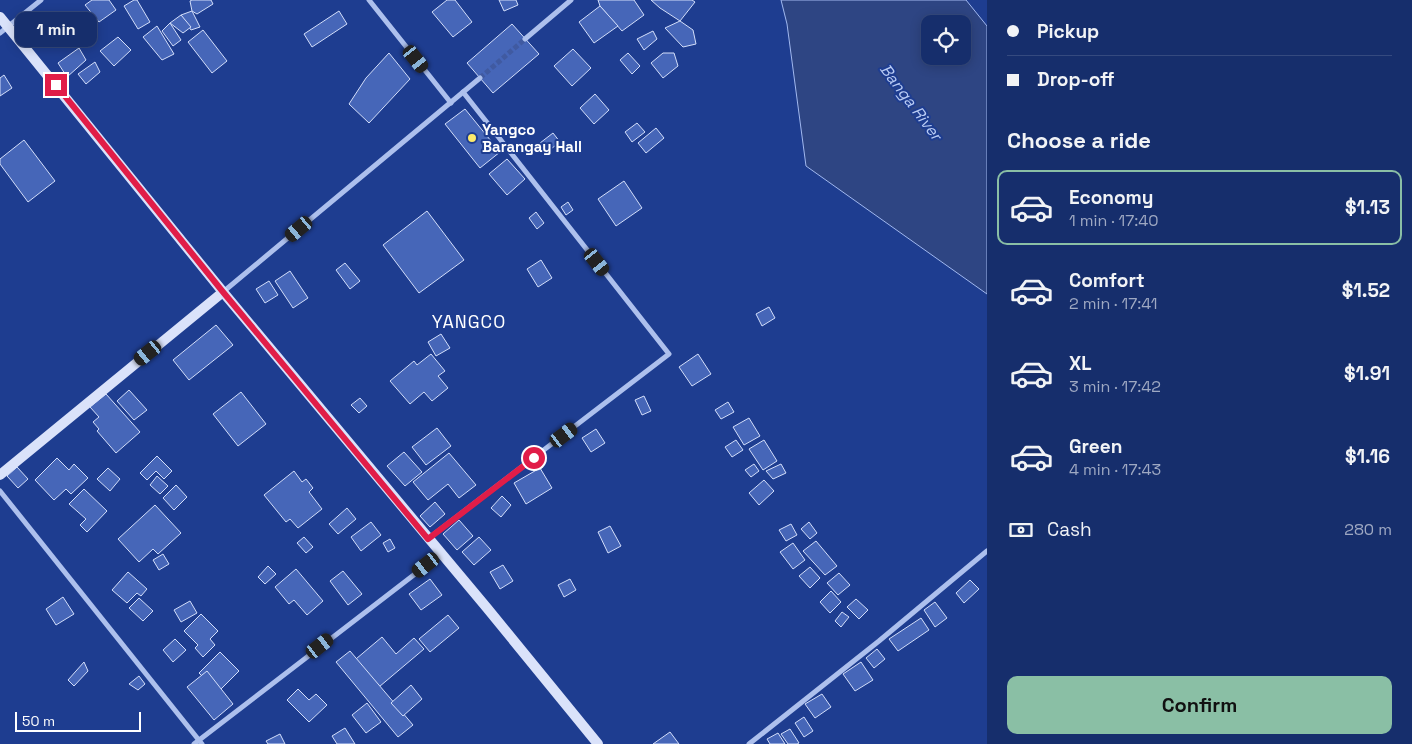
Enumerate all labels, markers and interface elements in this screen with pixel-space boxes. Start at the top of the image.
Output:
callout: 1 min [15,12,97,48]
map controls [921,15,971,65]
button: locate [921,15,971,65]
text: 1 min [36,19,76,40]
text: Pickup [1037,19,1099,44]
car [400,43,431,75]
water label: Banga River [875,59,948,146]
text: Drop-off [1037,67,1115,92]
route end [45,74,67,96]
place label: Yangco Barangay Hall [482,120,582,156]
text: Choose a ride [1007,126,1151,154]
marker: Yangco Barangay Hall [466,132,478,144]
icon: car [1009,185,1054,230]
text: Economy [1069,185,1153,210]
text: $1.13 [1345,195,1390,220]
text: 1 min · 17:40 [1069,210,1159,231]
car [282,214,315,244]
car [581,246,612,278]
icon: car [1009,268,1054,313]
text: Comfort [1069,268,1145,293]
text: $1.52 [1342,278,1390,303]
text: 2 min · 17:41 [1069,293,1158,314]
district label: YANGCO [432,310,506,333]
car [131,338,164,368]
icon: car [1009,351,1054,396]
text: XL [1069,351,1092,376]
text: $1.91 [1344,361,1390,386]
text: 3 min · 17:42 [1069,376,1161,397]
car [547,420,580,450]
icon: car [1009,434,1054,479]
text: Green [1069,434,1122,459]
text: $1.16 [1345,444,1390,469]
route start [523,447,545,469]
text: 4 min · 17:43 [1069,459,1161,480]
icon: cash [1007,516,1035,544]
text: Cash [1047,517,1092,542]
text: 280 m [1344,519,1392,540]
car [409,550,442,580]
car [303,631,336,661]
button: Confirm [1007,676,1392,734]
scale bar [15,709,141,732]
text: 50 m [22,712,55,730]

